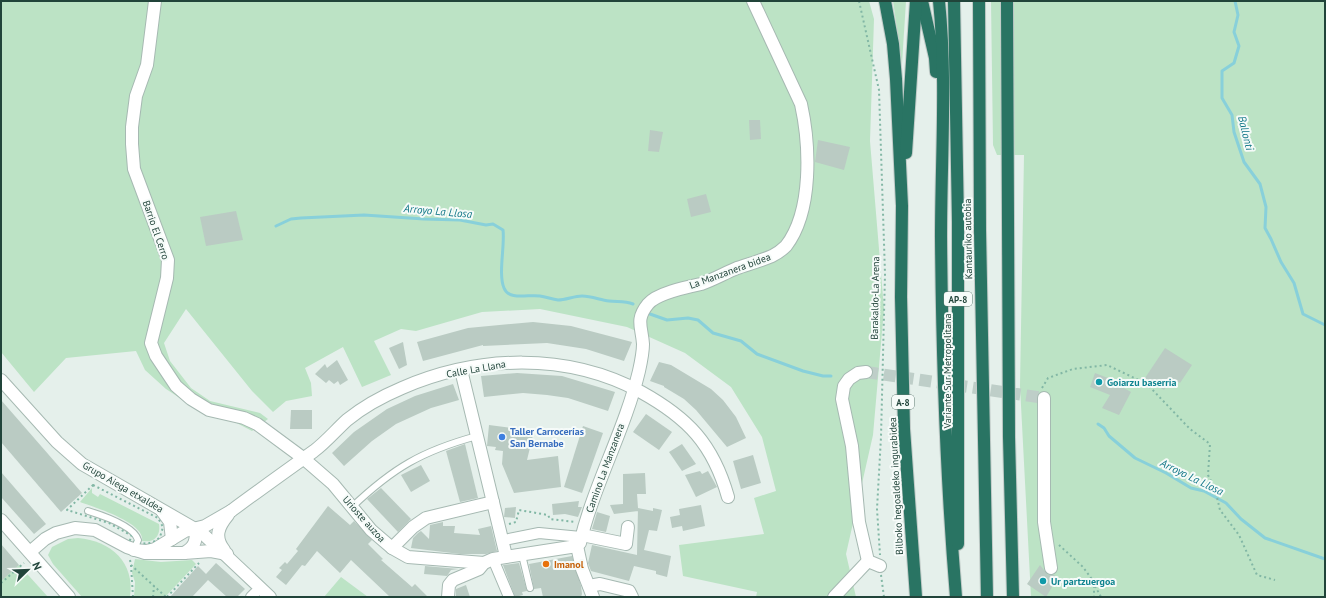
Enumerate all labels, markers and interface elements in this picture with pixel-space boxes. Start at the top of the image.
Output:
water label: Ballonti [1235,114,1257,153]
street label: Kantauriko autobia [961,198,975,280]
street label: Barrio El Cerro [140,199,172,261]
water label: Arroyo La Llosa [402,201,473,221]
street label: La Manzanera bidea [688,250,772,292]
street label: Barakaldo-La Arena [868,256,882,340]
road number: AP-8 [944,292,972,306]
street label: Variante Sur Metropolitana [941,314,954,429]
street label: Calle La Llana [445,357,507,381]
place label: Goiarzu baserria [1107,376,1176,389]
marker: Goiarzu baserria [1094,377,1104,387]
road number: A-8 [892,395,914,409]
street label: Bilboko hegoaldeko ingurabidea [886,417,906,555]
street label: Camino La Manzanera [583,422,627,514]
place label: Taller Carrocerías San Bernabe [510,425,584,450]
marker: Taller Carrocerías San Bernabe [497,432,507,442]
water label: Arroyo La Llosa [1157,455,1226,499]
street label: Grupo Aiega etxaldea [80,459,166,515]
street label: Urioste auzoa [340,493,388,545]
north arrow [8,550,48,590]
place label: Imanol [554,558,584,571]
marker: Imanol [541,559,551,569]
text: N [29,560,45,572]
place label: Ur partzuergoa [1051,575,1115,588]
marker: Ur partzuergoa [1038,576,1048,586]

